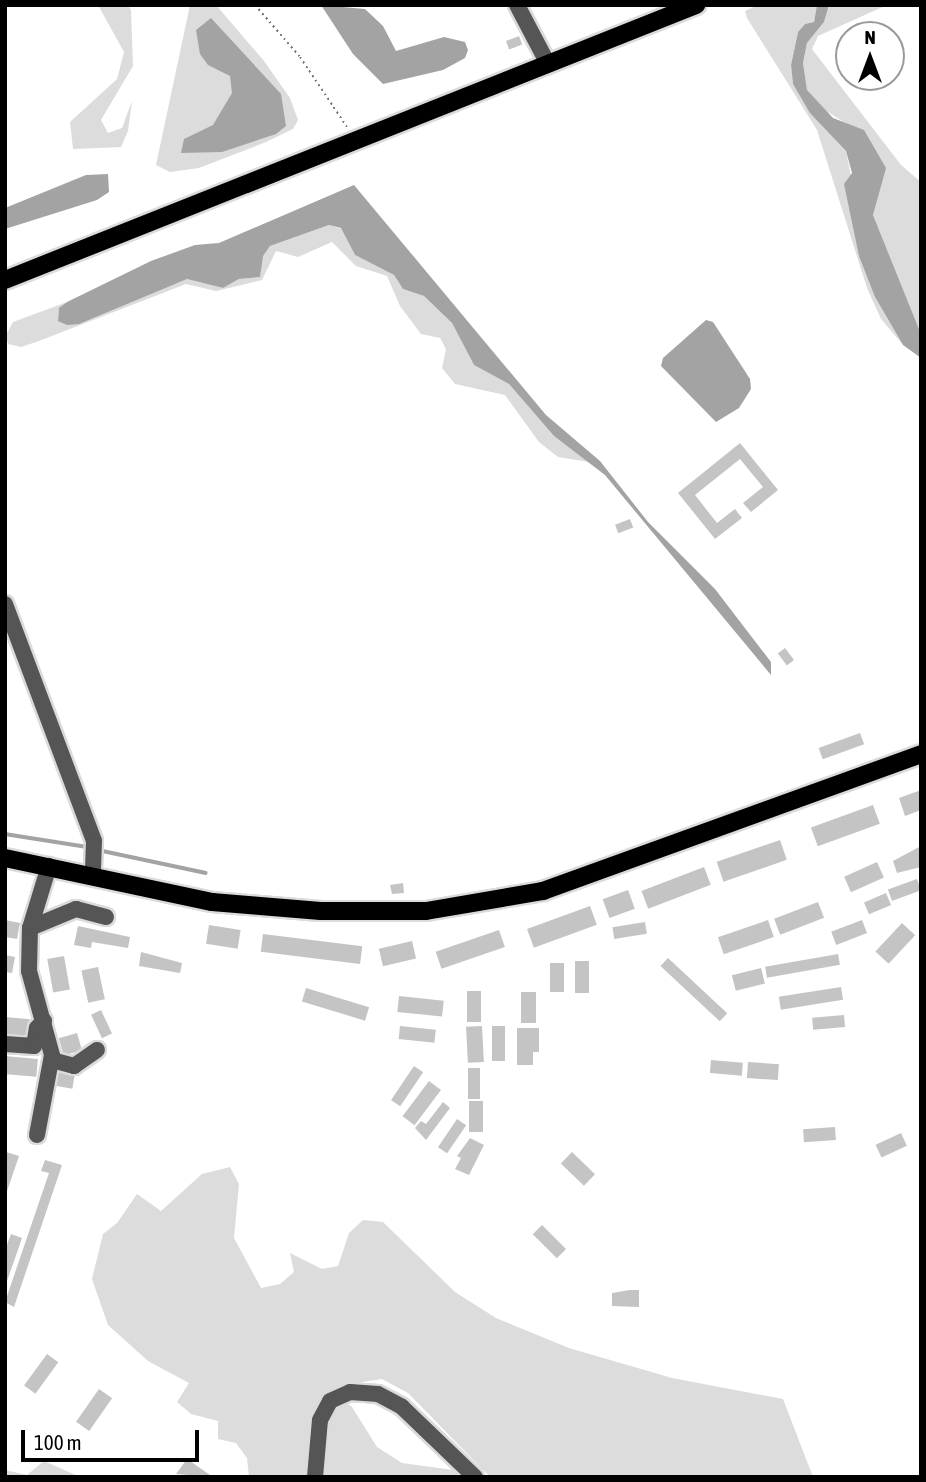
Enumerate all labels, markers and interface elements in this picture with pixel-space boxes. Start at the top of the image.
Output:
north arrow [835,21,905,91]
text: N [864,26,876,48]
scale bar [24,1416,203,1460]
text: 100 m [34,1430,82,1454]

